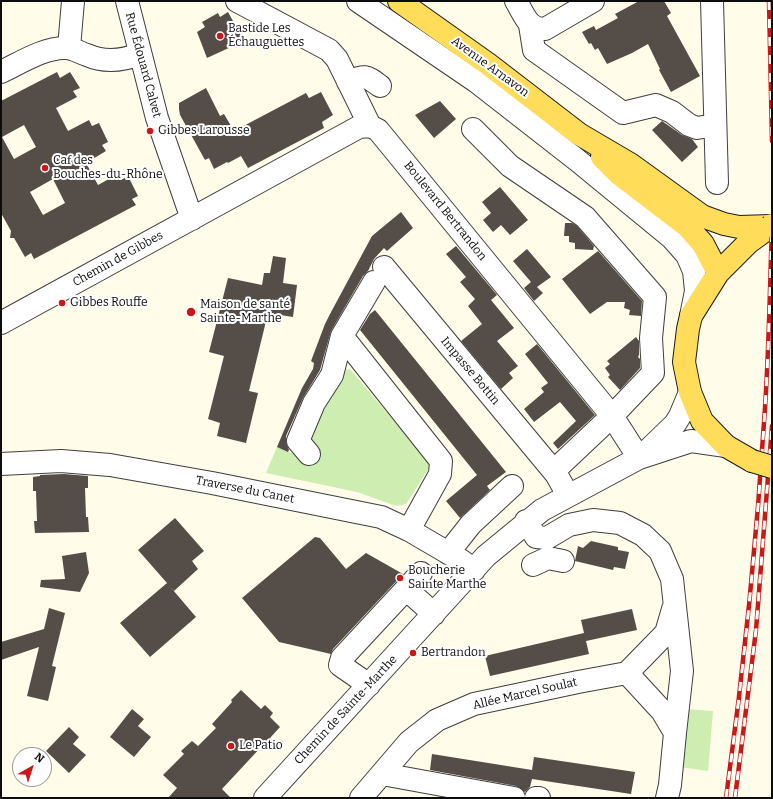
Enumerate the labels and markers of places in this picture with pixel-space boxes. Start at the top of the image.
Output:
place label: Bastide Les Échauguettes [228,22,304,50]
marker: Bastide Les Échauguettes [215,31,225,41]
place label: Gibbes Larousse [158,124,249,138]
marker: Gibbes Larousse [145,126,155,136]
place label: Caf des Bouches-du-Rhône [53,154,163,182]
marker: Caf des Bouches-du-Rhône [40,163,50,173]
place label: Gibbes Rouffe [70,296,148,310]
marker: Gibbes Rouffe [57,298,67,308]
place label: Maison de santé Sainte-Marthe [200,298,290,326]
marker: Maison de santé Sainte-Marthe [185,306,197,318]
place label: Boucherie Sainte Marthe [408,564,486,592]
marker: Boucherie Sainte Marthe [395,573,405,583]
place label: Bertrandon [421,646,486,660]
marker: Bertrandon [408,648,418,658]
place label: Le Patio [239,739,283,753]
marker: Le Patio [226,741,236,751]

